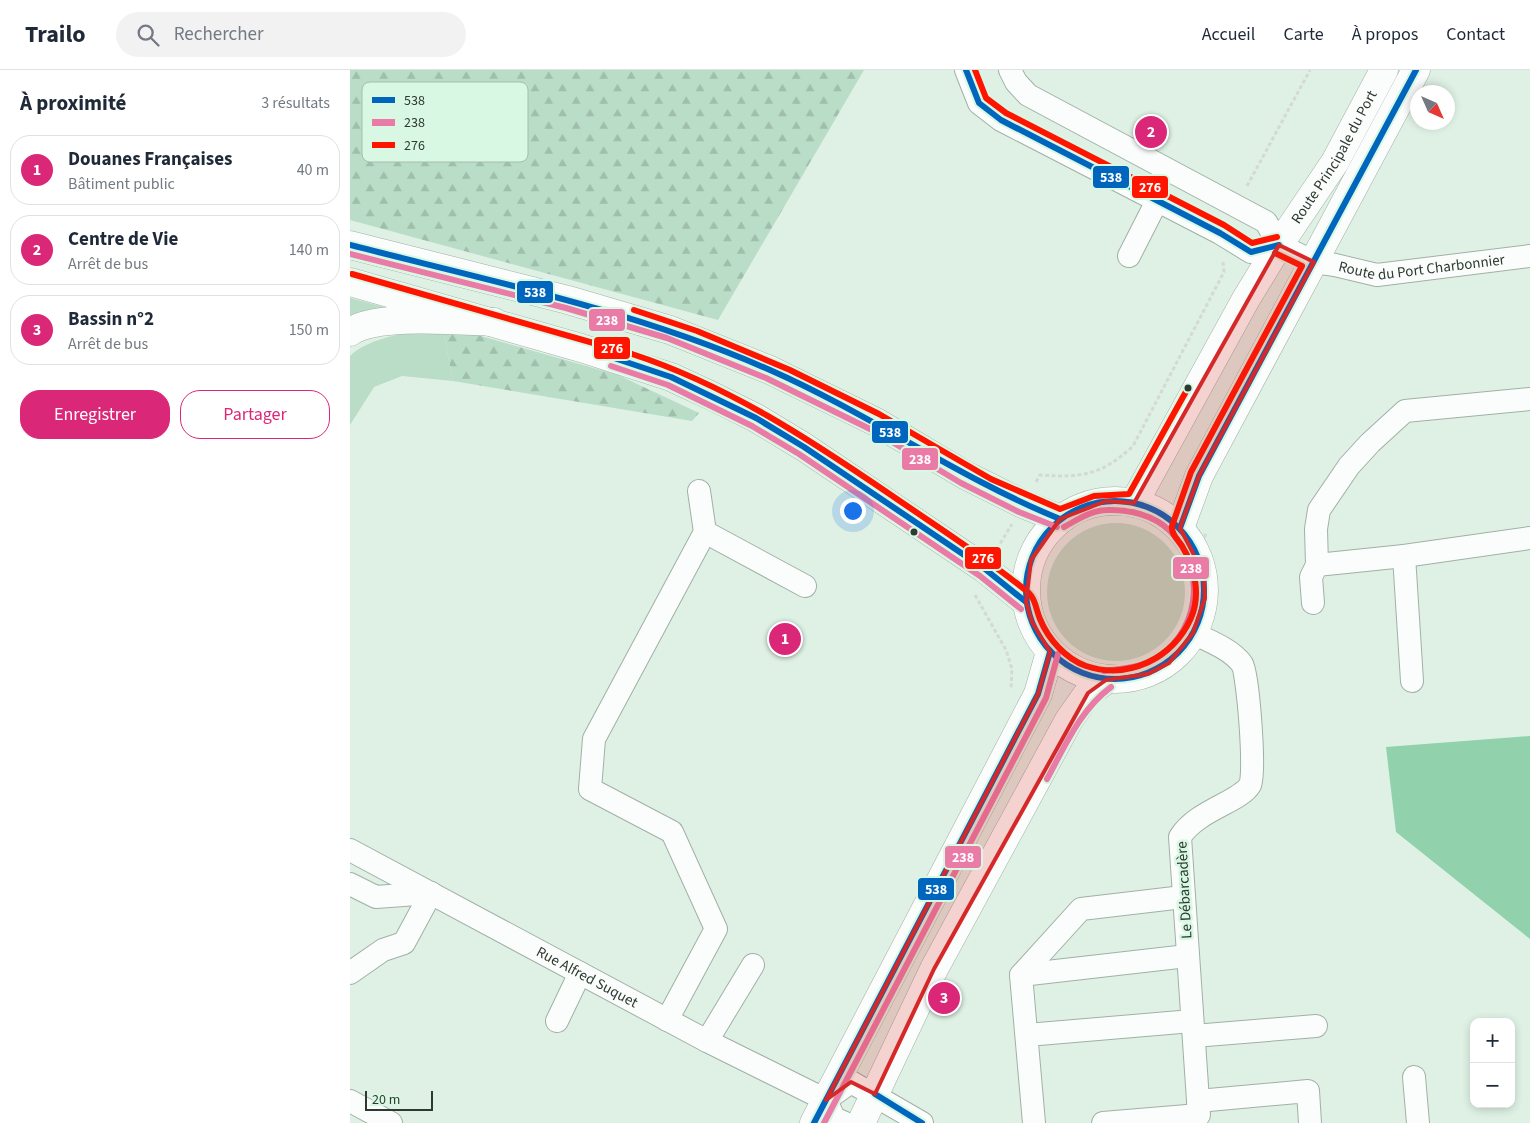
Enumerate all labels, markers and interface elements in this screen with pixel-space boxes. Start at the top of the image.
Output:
search box [116,12,466,57]
text: Trailo [25,17,86,52]
icon: search [134,21,162,49]
text: Rechercher [174,21,264,48]
text: Accueil [1202,22,1255,47]
text: Carte [1283,22,1324,47]
text: À propos [1352,22,1418,47]
text: Contact [1446,22,1505,47]
legend [362,82,528,162]
north arrow [1410,85,1455,130]
street label: Route Principale du Port [1286,87,1382,228]
text: À proximité [20,88,126,118]
text: 538 [404,91,425,111]
text: 3 résultats [261,92,330,114]
text: 238 [404,113,425,133]
pin: 2 [1135,113,1167,151]
text: 276 [404,136,425,156]
text: Douanes Françaises [68,146,232,173]
text: 1 [33,159,41,181]
text: 40 m [297,159,329,181]
line badge: 538 [1092,165,1130,189]
text: 538 [1100,168,1122,188]
text: Bâtiment public [68,173,175,195]
line badge: 276 [1131,175,1169,199]
text: 276 [1139,178,1161,198]
text: Centre de Vie [68,226,178,253]
text: 2 [33,239,41,261]
text: 140 m [289,239,329,261]
street label: Route du Port Charbonnier [1336,249,1507,286]
text: Arrêt de bus [68,253,148,275]
line badge: 538 [516,280,554,304]
text: 538 [524,283,546,303]
text: Bassin n°2 [68,306,154,333]
line badge: 238 [588,308,626,332]
text: 238 [596,311,618,331]
text: 3 [33,319,41,341]
text: 150 m [289,319,329,341]
text: Arrêt de bus [68,333,148,355]
line badge: 276 [593,336,631,360]
text: 276 [601,339,623,359]
unlabelled marker [1183,383,1193,393]
button: Enregistrer [20,390,170,439]
button: Partager [180,390,330,439]
line badge: 538 [871,420,909,444]
text: 538 [879,423,901,443]
line badge: 238 [901,447,939,471]
text: 238 [909,450,931,470]
your location [840,498,866,524]
unlabelled marker [909,527,919,537]
line badge: 276 [964,546,1002,570]
text: 276 [972,549,994,569]
line badge: 238 [1172,556,1210,580]
text: 238 [1180,559,1202,579]
pin: 1 [769,620,801,658]
street label: Le Débarcadère [1171,841,1198,939]
line badge: 238 [944,845,982,869]
text: 238 [952,848,974,868]
line badge: 538 [917,877,955,901]
text: 538 [925,880,947,900]
street label: Rue Alfred Suquet [532,942,641,1013]
pin: 3 [928,979,960,1017]
map controls [1470,1018,1515,1108]
button: + [1470,1018,1515,1063]
button: − [1470,1063,1515,1108]
scale bar [365,1088,432,1111]
text: 20 m [372,1090,400,1110]

